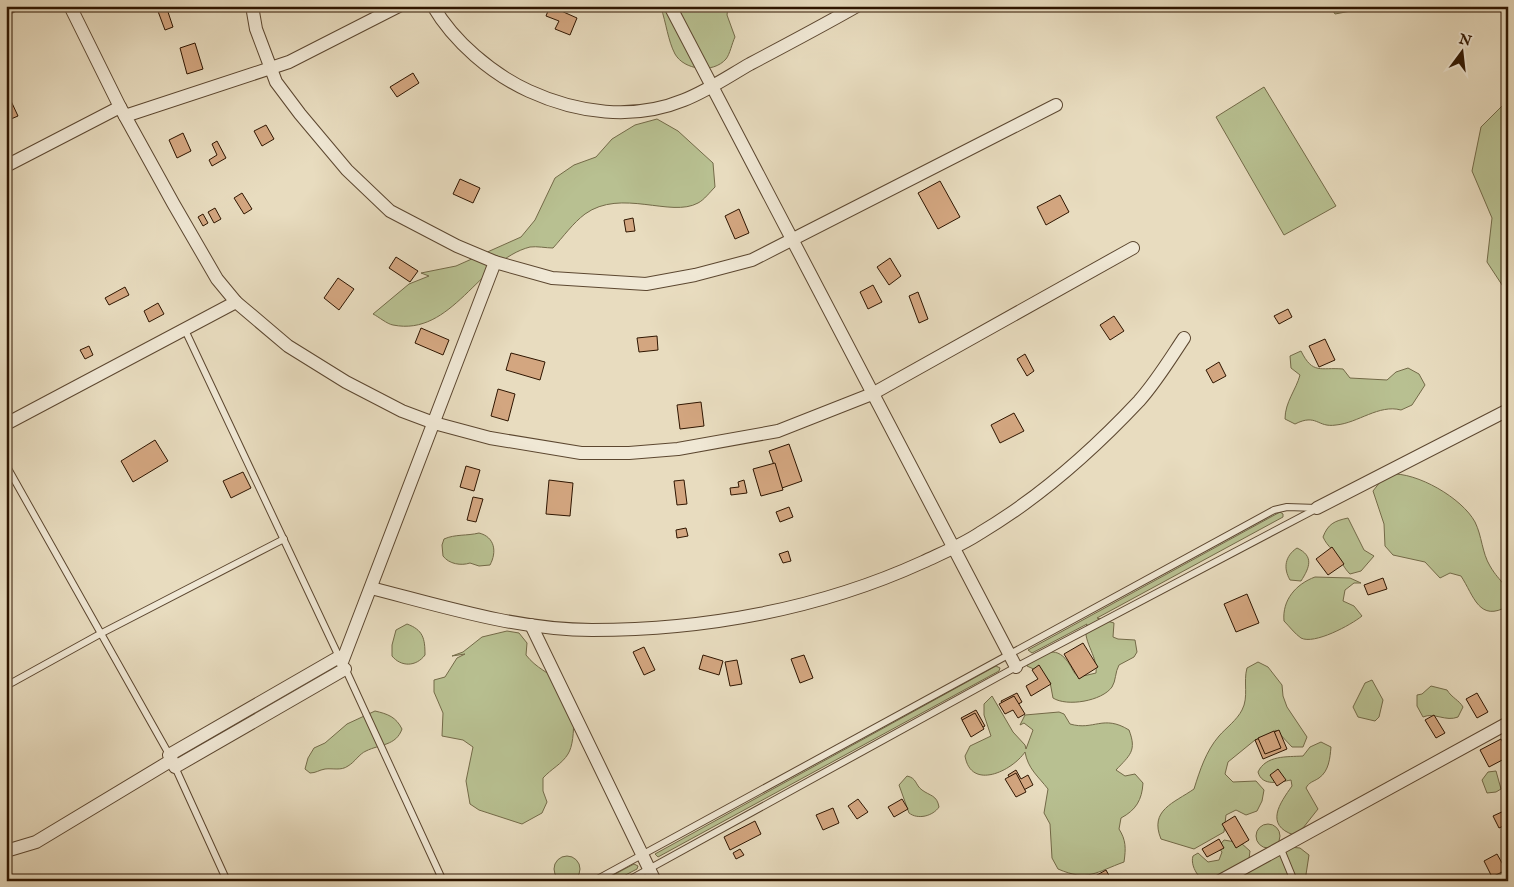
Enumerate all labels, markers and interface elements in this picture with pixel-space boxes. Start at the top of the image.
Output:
north arrow [1436,28,1486,78]
text: N [1456,30,1473,51]

